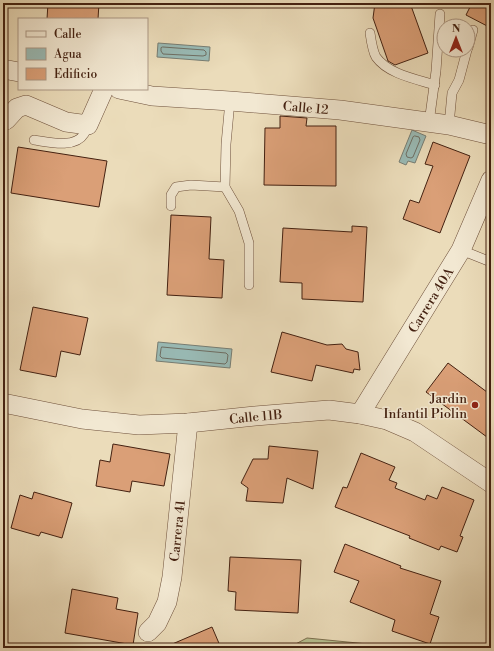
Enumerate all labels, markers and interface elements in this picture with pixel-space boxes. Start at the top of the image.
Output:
legend [18,18,148,90]
north arrow [436,18,476,58]
text: N [452,22,461,36]
text: Calle [54,27,81,42]
text: Agua [53,47,83,62]
text: Edificio [54,67,97,82]
street label: Calle 12 [282,98,329,118]
street label: Carrera 40A [405,264,458,336]
place label: Jardin Infantil Piolin [384,391,467,422]
marker: Jardin Infantil Piolin [470,400,480,410]
street label: Calle 11B [228,407,283,428]
street label: Carrera 41 [167,499,189,562]

